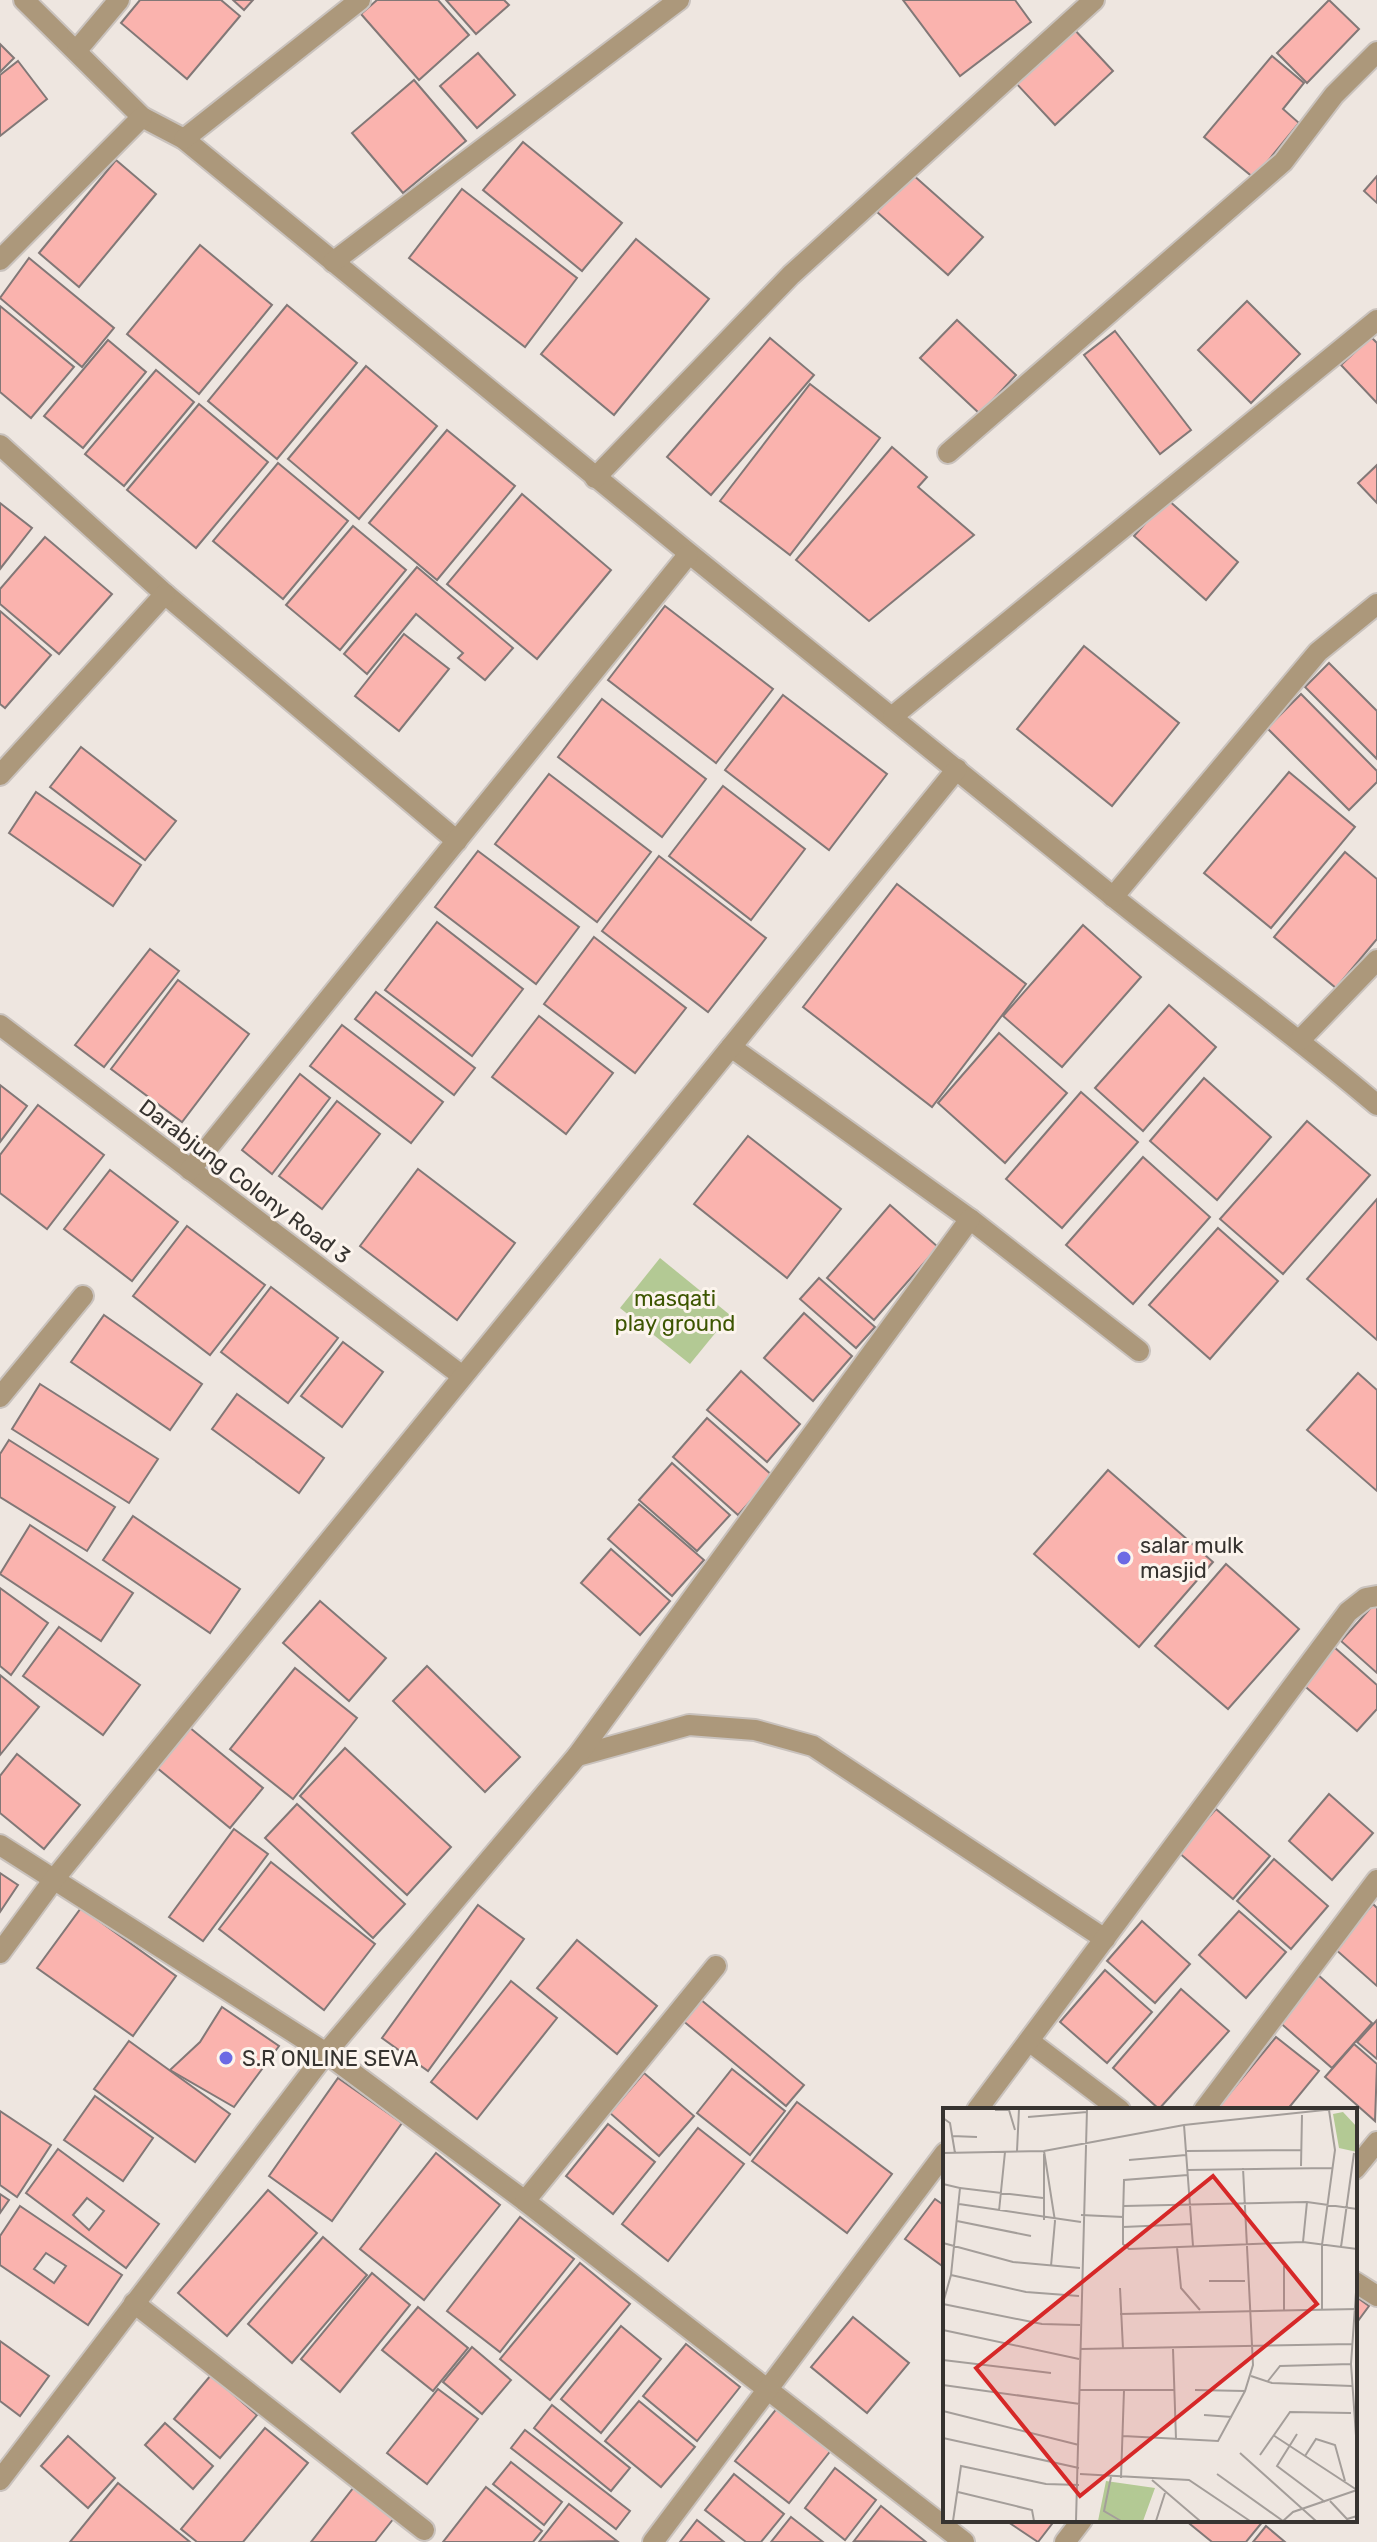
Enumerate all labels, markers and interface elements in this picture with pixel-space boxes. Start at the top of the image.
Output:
street label: Darabjung Colony Road 3 [134,1093,356,1270]
park label: masqati play ground [615,1285,735,1337]
place label: salar mulk masjid [1140,1532,1244,1584]
marker: salar mulk masjid [1115,1549,1133,1567]
place label: S.R ONLINE SEVA [242,2045,419,2072]
marker: S.R ONLINE SEVA [217,2049,235,2067]
inset map [943,2108,1357,2522]

